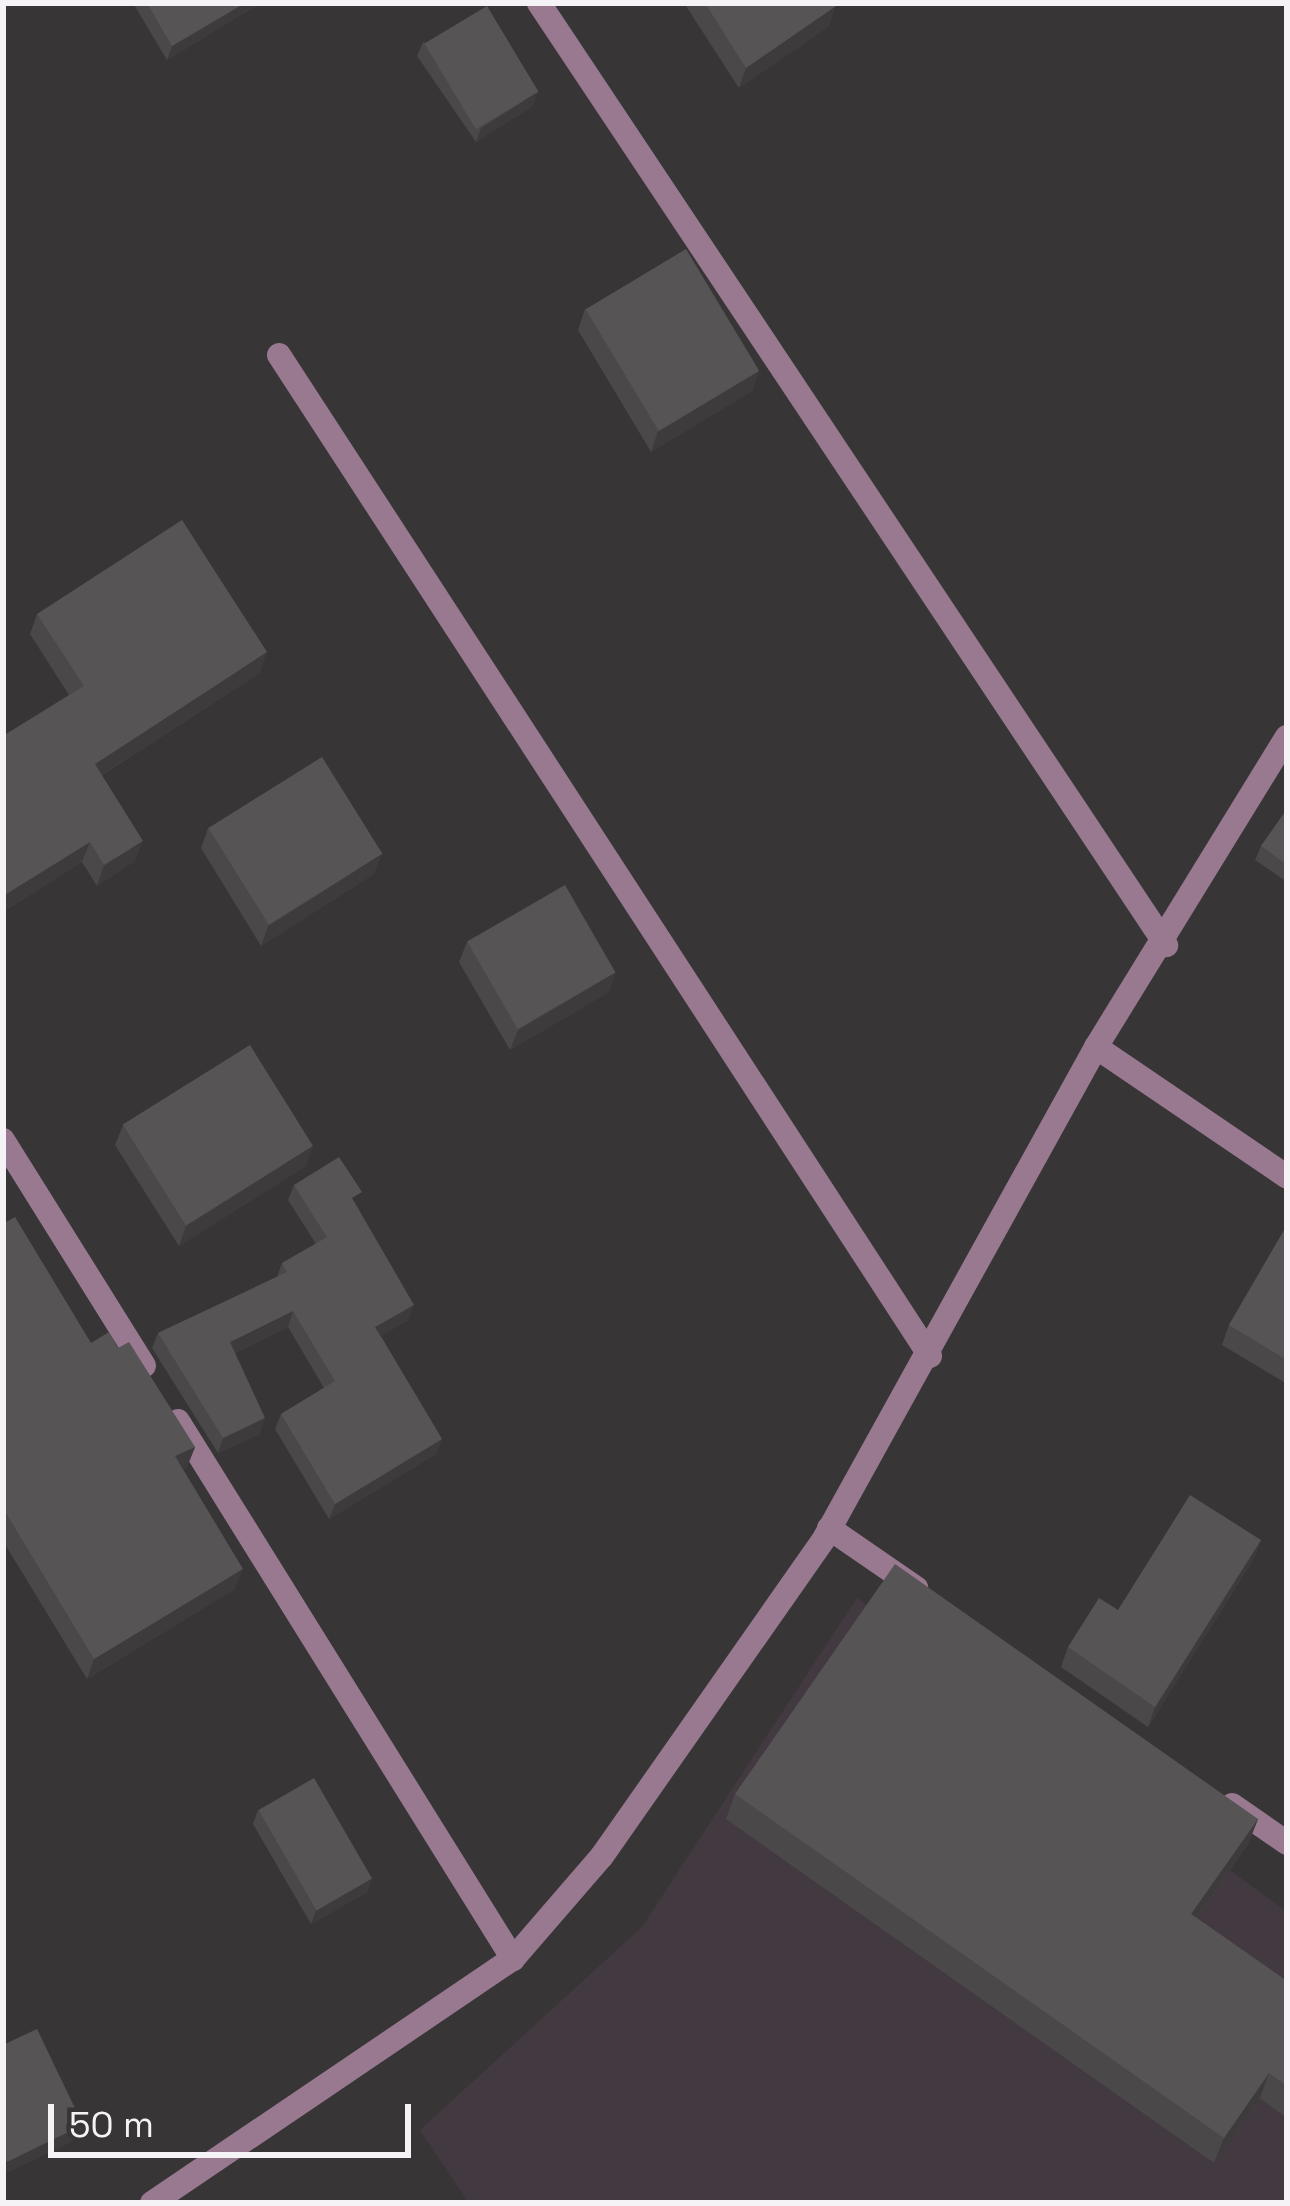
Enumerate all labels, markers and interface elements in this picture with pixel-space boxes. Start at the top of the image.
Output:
scale bar [54,2080,417,2154]
text: 50 m [69,2102,154,2148]

